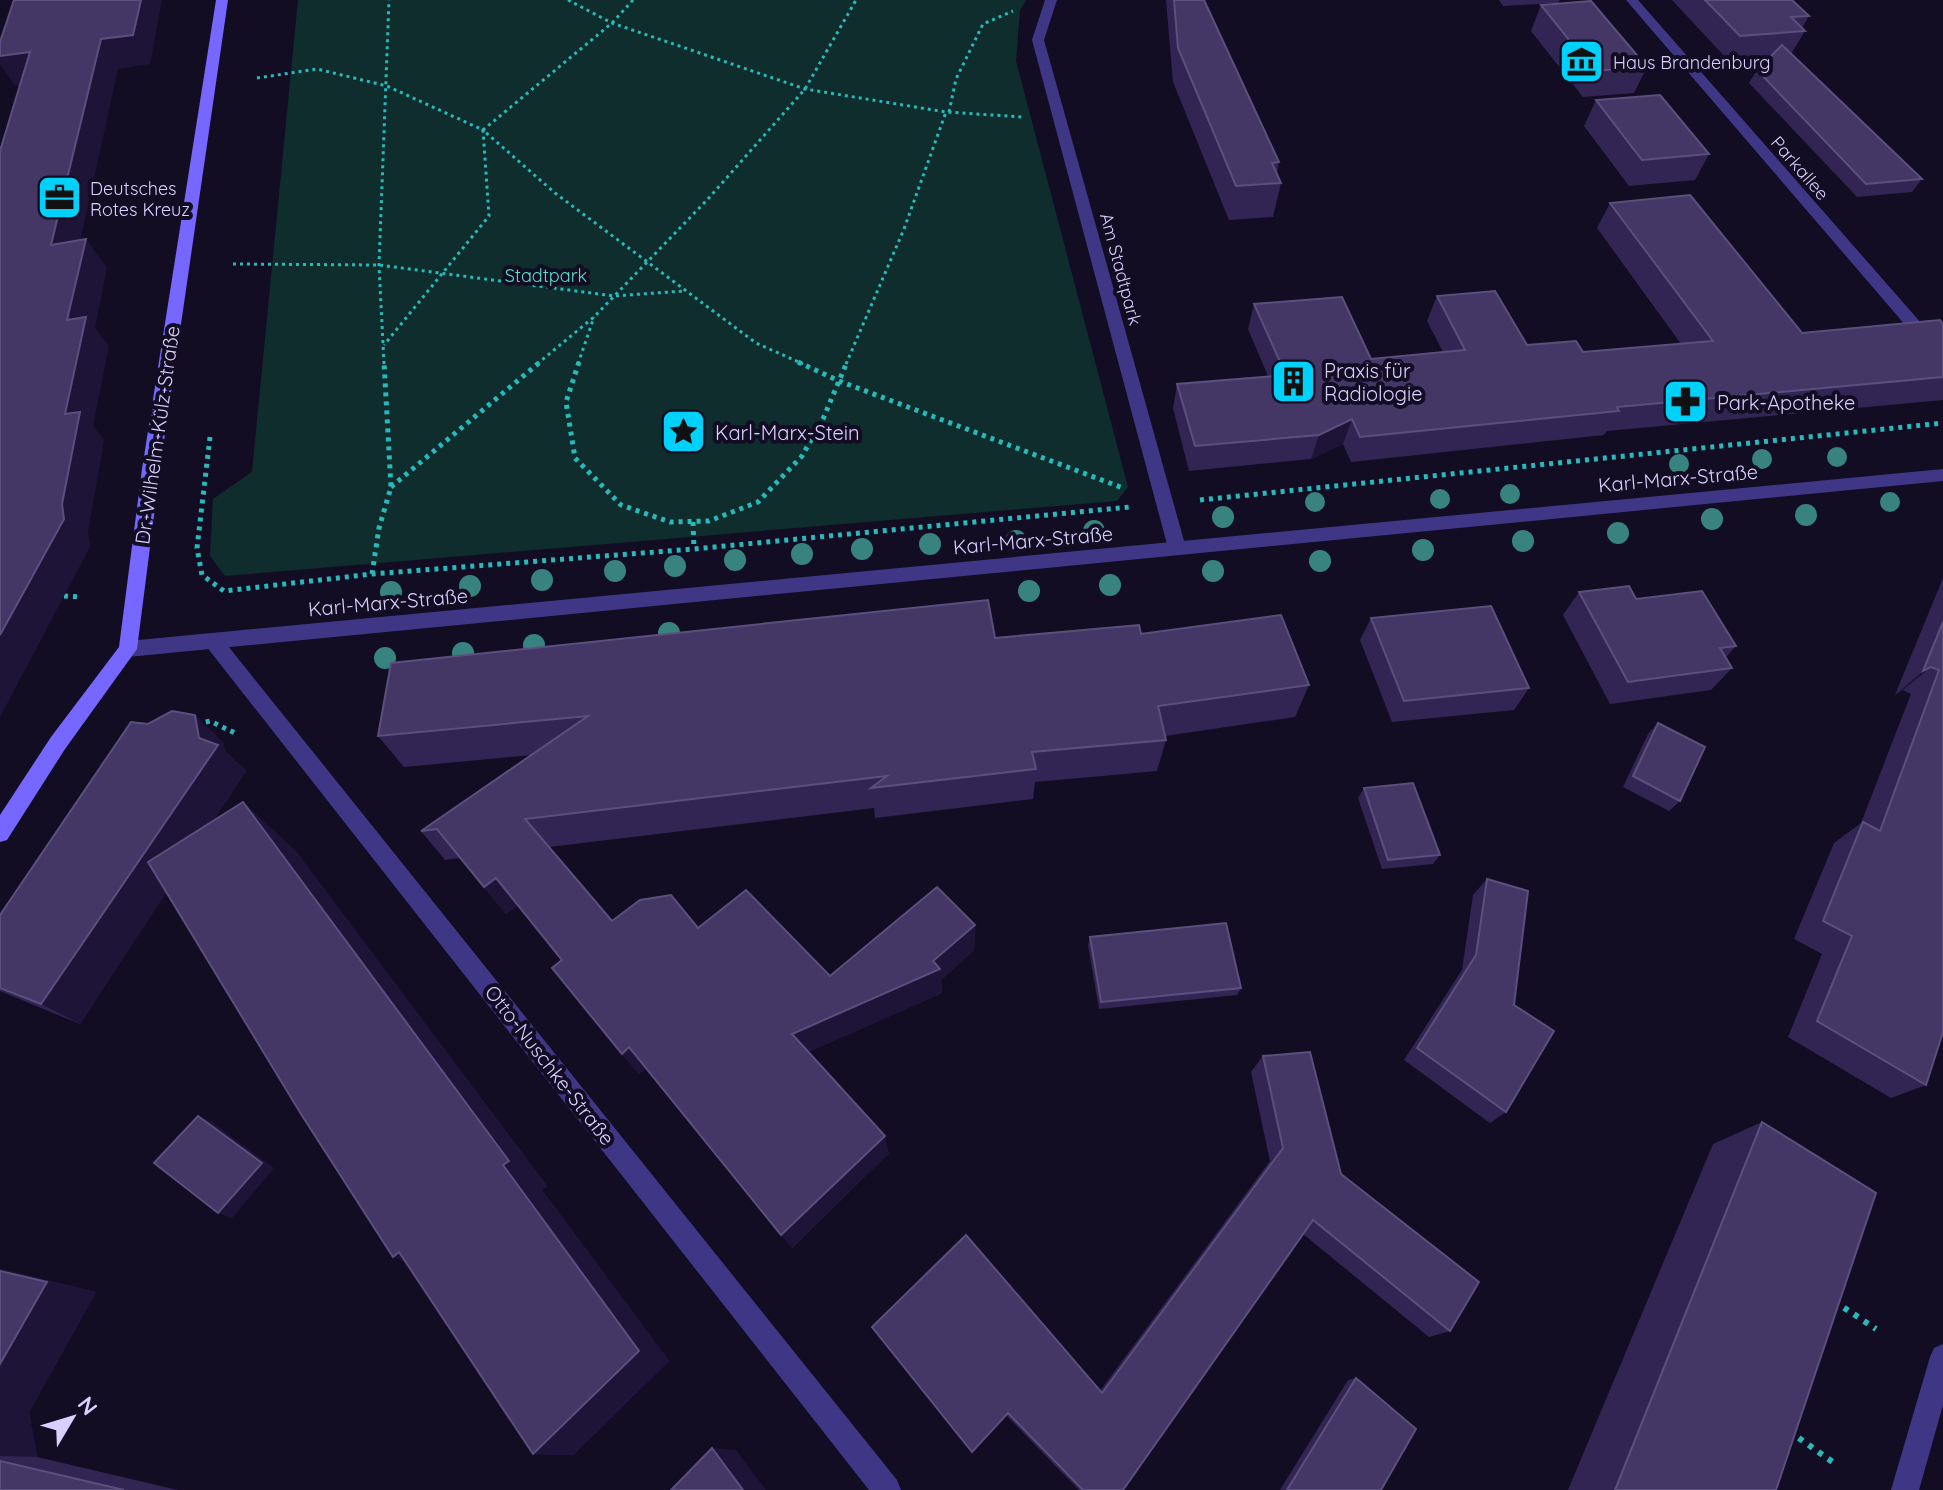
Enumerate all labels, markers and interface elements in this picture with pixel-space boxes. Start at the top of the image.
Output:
museum icon: Haus Brandenburg [1558,38,1606,86]
place label: Haus Brandenburg [1613,51,1771,74]
street label: Parkallee [1766,131,1834,205]
office icon: Deutsches Rotes Kreuz [35,174,83,222]
place label: Deutsches Rotes Kreuz [90,177,190,221]
street label: Am Stadtpark [1095,210,1147,328]
park label: Stadtpark [505,264,587,287]
street label: Dr.-Wilhelm-Külz-Straße [129,324,185,546]
building icon: Praxis für Radiologie [1269,357,1317,405]
place label: Praxis für Radiologie [1324,358,1423,406]
pharmacy icon: Park-Apotheke [1662,378,1710,426]
place label: Park-Apotheke [1717,390,1855,415]
place icon: Karl-Marx-Stein [660,408,708,456]
place label: Karl-Marx-Stein [715,420,860,445]
street label: Karl-Marx-Straße [1597,459,1759,497]
street label: Karl-Marx-Straße [952,521,1114,559]
street label: Karl-Marx-Straße [307,583,469,621]
street label: Otto-Nuschke-Straße [480,980,620,1150]
north arrow [32,1378,112,1458]
text: N [72,1391,104,1421]

